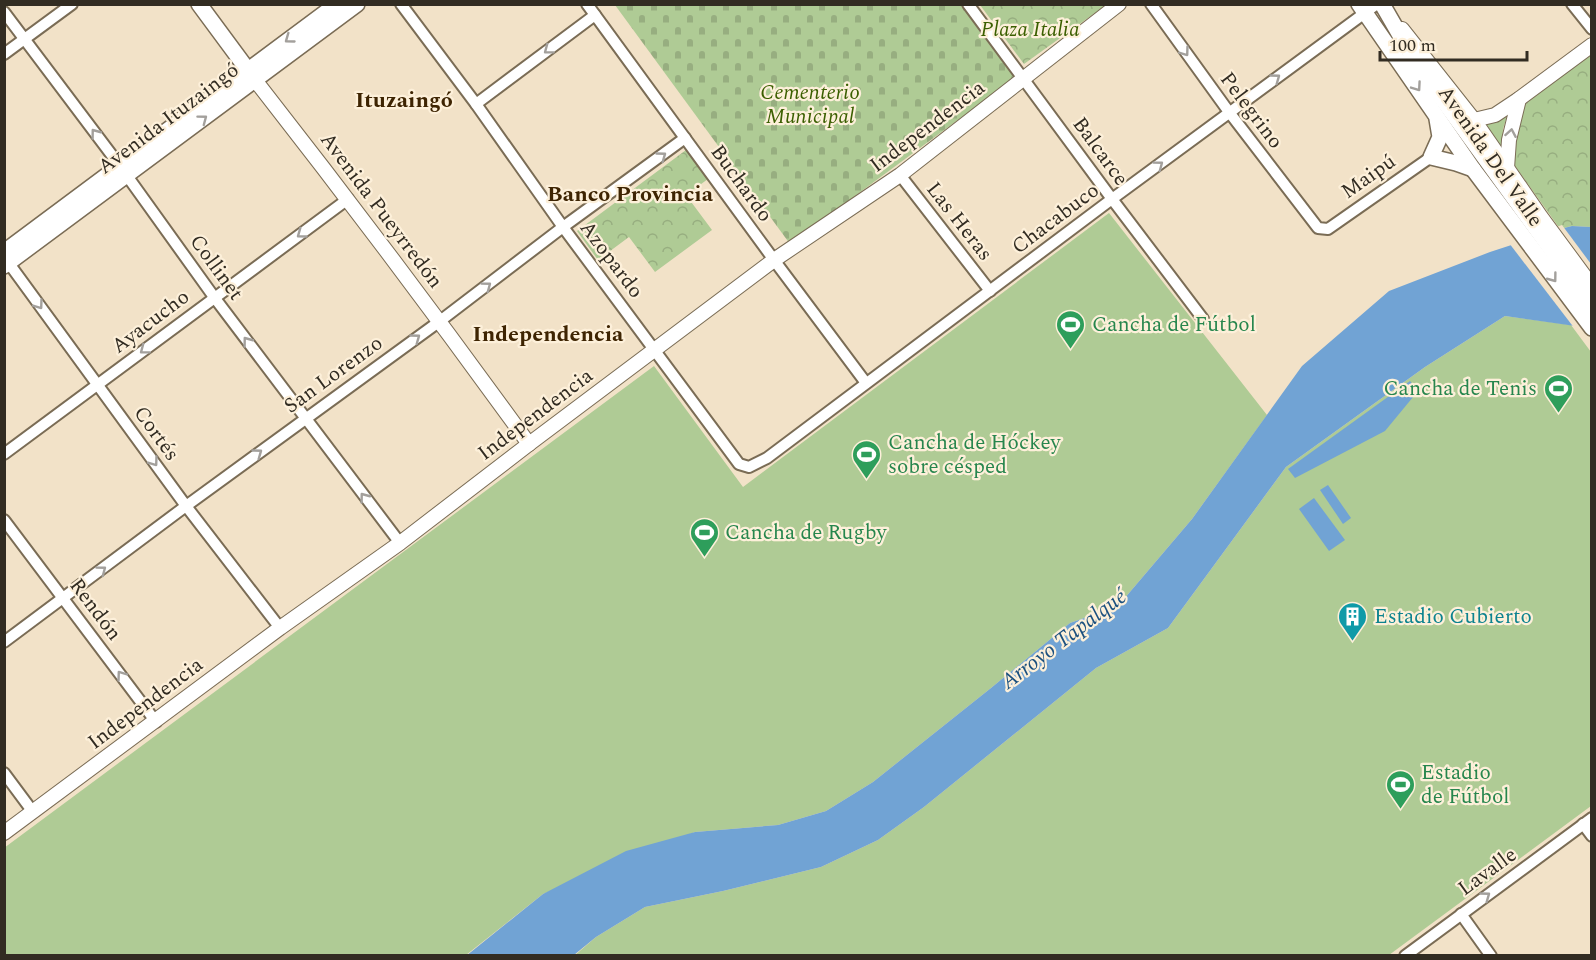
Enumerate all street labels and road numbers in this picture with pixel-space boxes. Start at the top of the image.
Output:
street label: Avenida Ituzaingó [91,55,246,183]
street label: Pelegrino [1212,65,1291,156]
street label: Independencia [863,72,993,181]
street label: Avenida Del Valle [1429,79,1551,234]
street label: Balcarce [1064,110,1136,193]
street label: Avenida Pueyrredón [312,126,451,296]
street label: Buchardo [702,138,780,229]
street label: Maipú [1335,146,1403,207]
street label: Las Heras [918,175,1000,268]
street label: Chacabuco [1005,175,1106,263]
street label: Azopardo [571,214,651,305]
street label: Collinet [181,228,251,307]
street label: Ayacucho [105,282,196,362]
street label: San Lorenzo [277,328,390,422]
street label: Independencia [471,360,601,469]
street label: Cortés [125,399,187,468]
street label: Rendón [61,571,130,648]
street label: Independencia [81,649,211,758]
street label: Lavalle [1451,839,1524,904]

